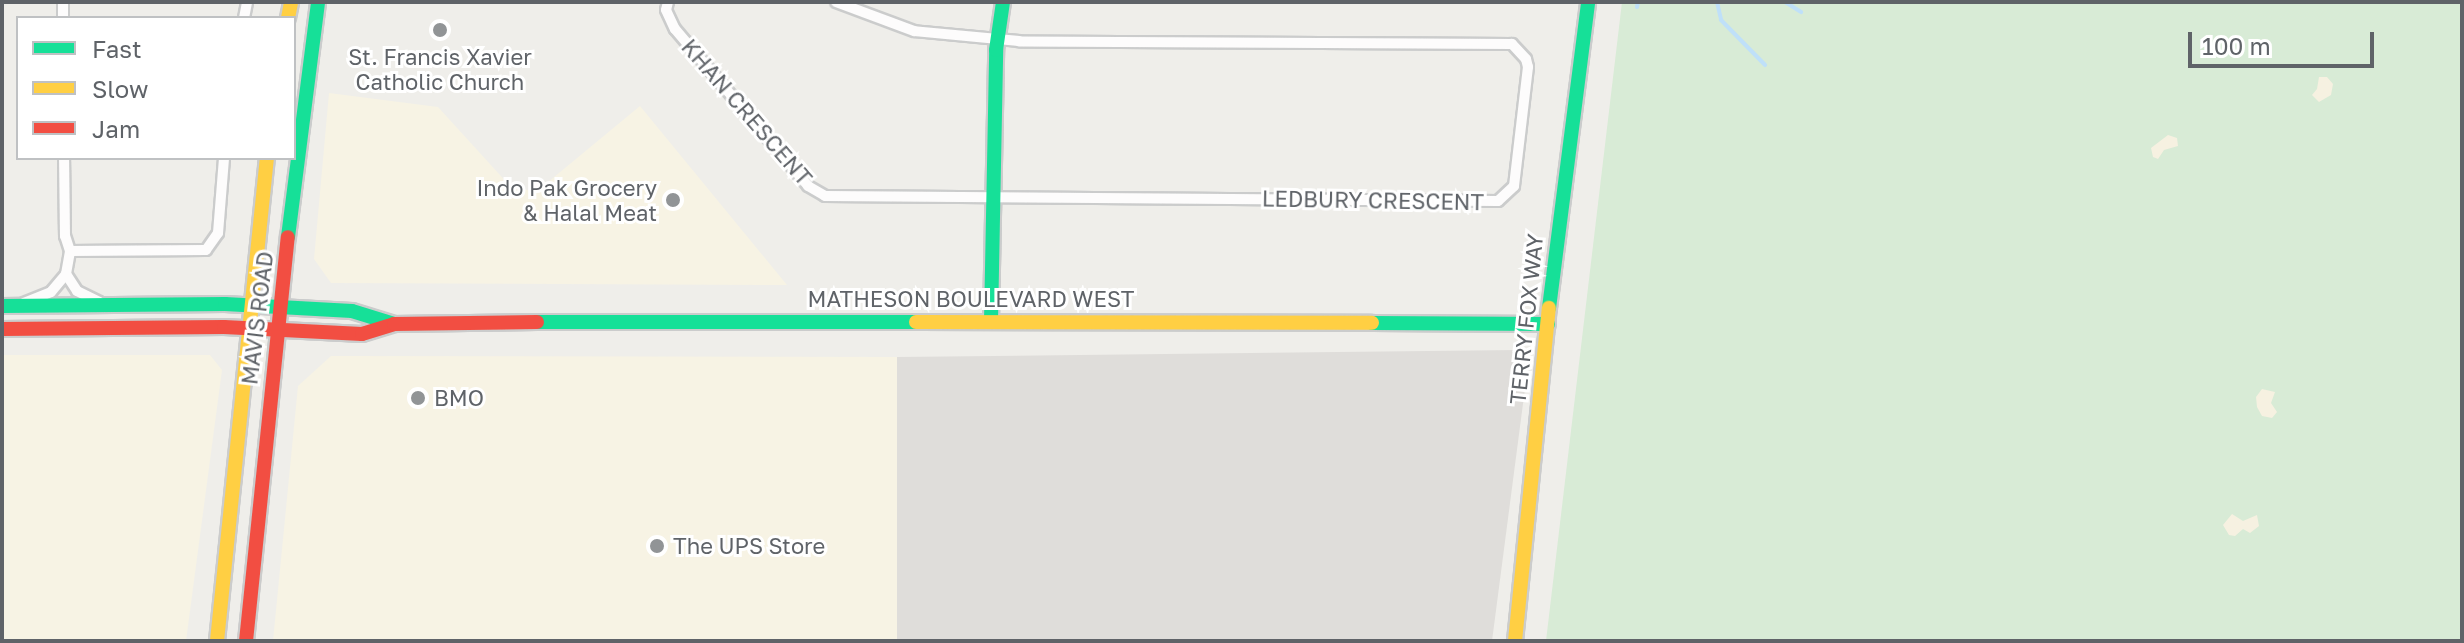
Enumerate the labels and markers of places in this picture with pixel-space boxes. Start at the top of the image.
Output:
marker: St. Francis Xavier Catholic Church [431,21,449,39]
place label: St. Francis Xavier Catholic Church [348,43,532,94]
place label: Indo Pak Grocery & Halal Meat [476,174,657,226]
marker: Indo Pak Grocery & Halal Meat [664,191,682,209]
place label: BMO [434,385,484,411]
marker: BMO [409,389,427,407]
place label: The UPS Store [673,533,825,559]
marker: The UPS Store [648,537,666,555]

